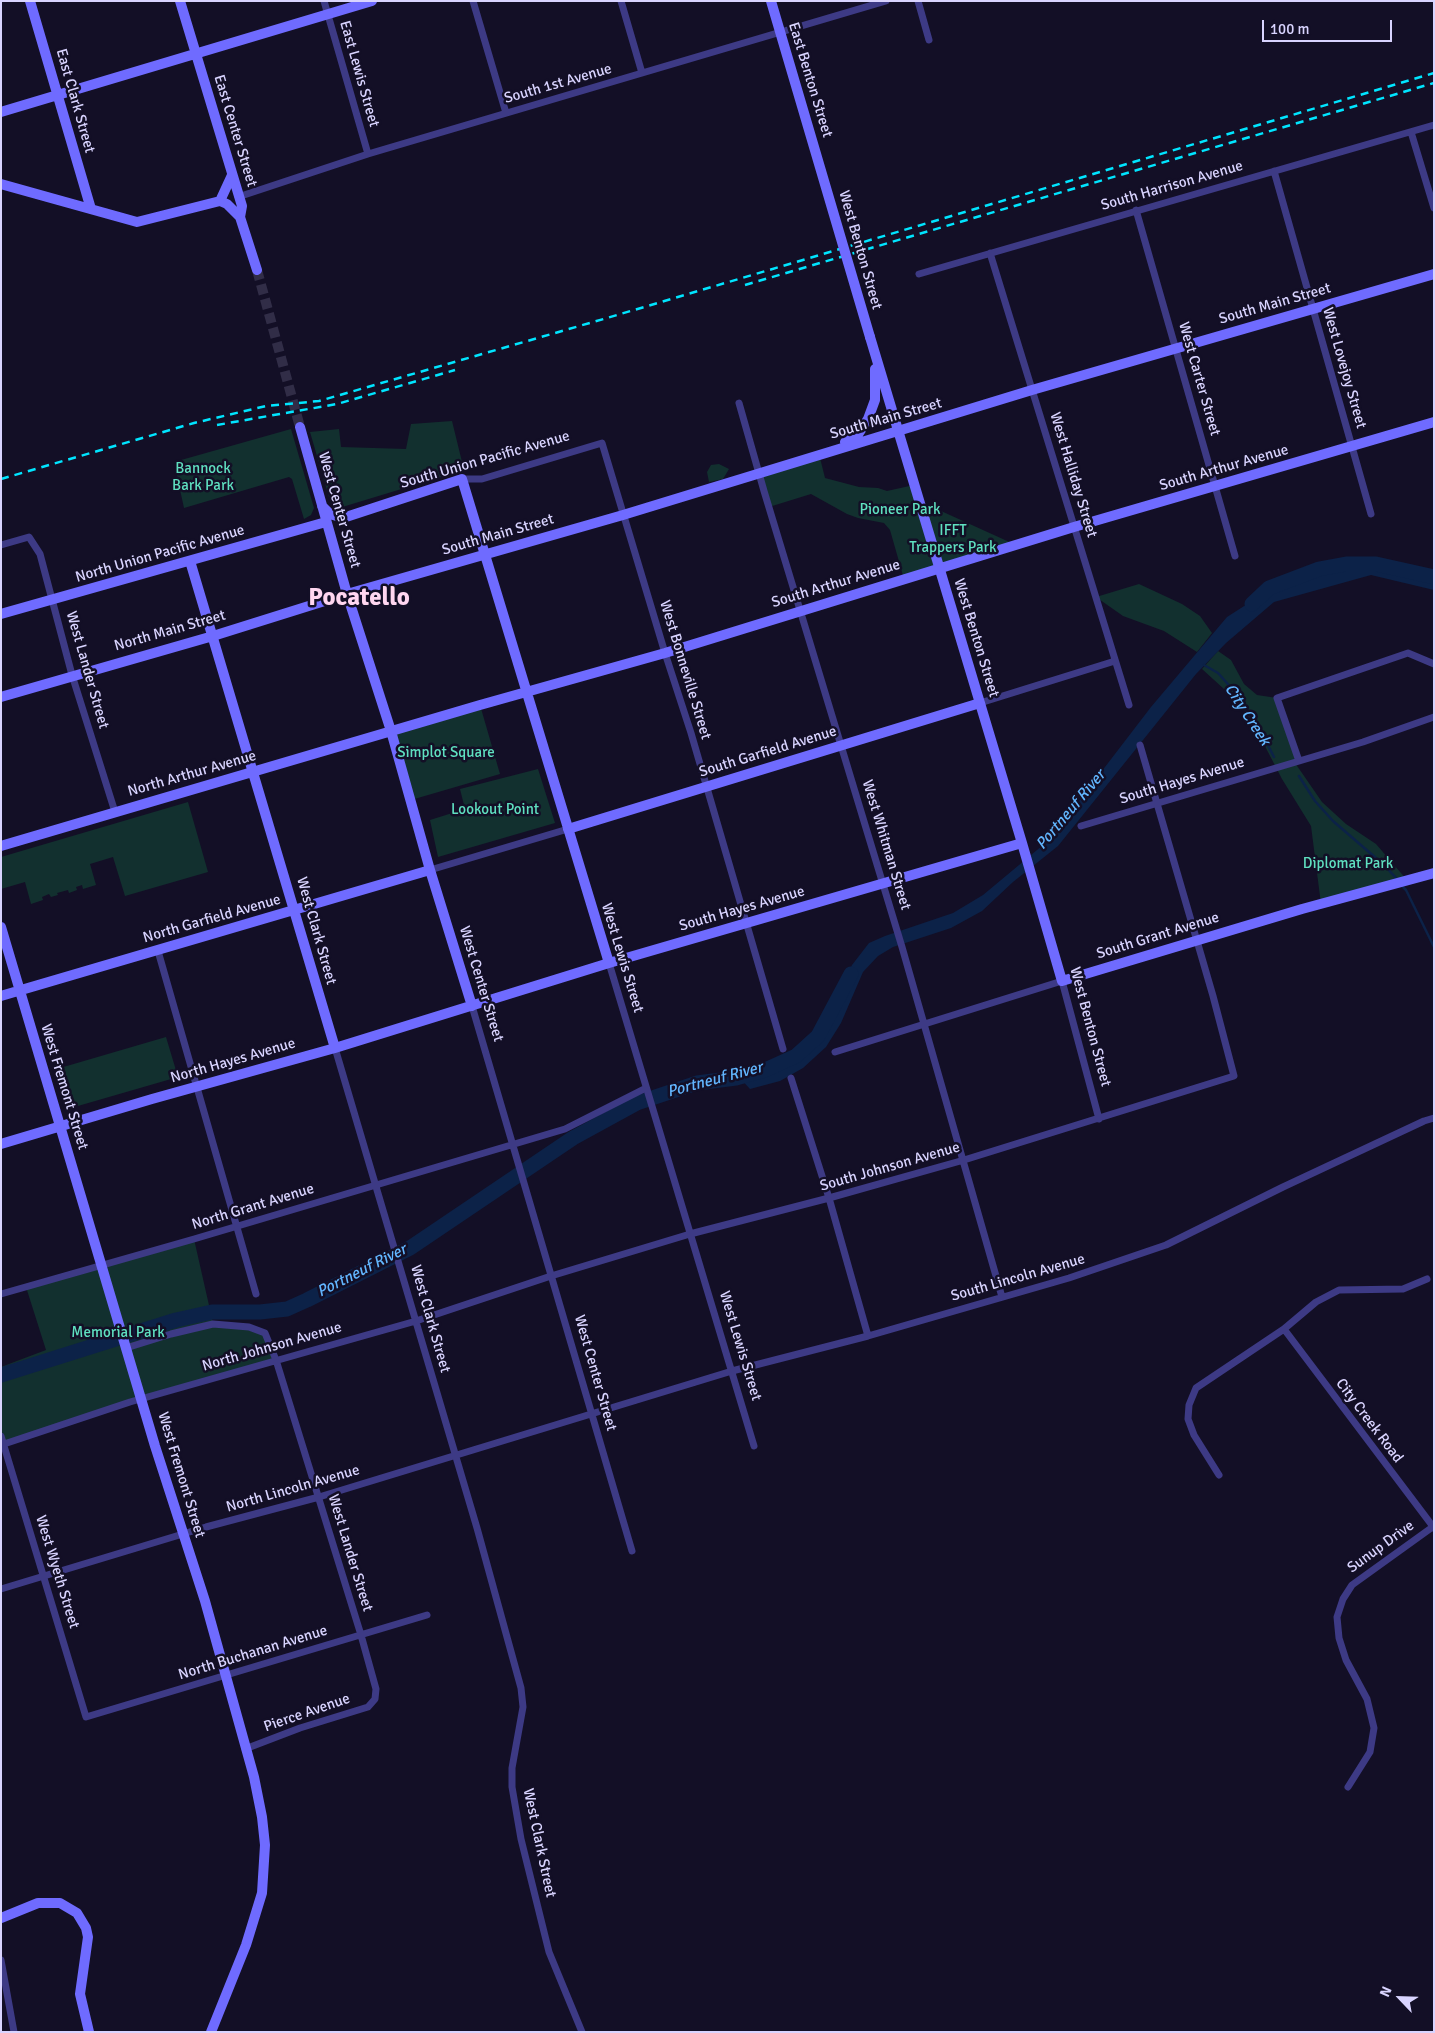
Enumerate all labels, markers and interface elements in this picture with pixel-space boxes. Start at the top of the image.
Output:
scale bar [1265,10,1395,42]
street label: East Lewis Street [335,19,383,129]
street label: East Benton Street [784,20,836,140]
text: 100 m [1270,20,1310,38]
street label: East Clark Street [52,47,98,155]
street label: South 1st Avenue [502,60,614,108]
street label: East Center Street [209,73,261,189]
street label: South Harrison Avenue [1099,157,1245,215]
street label: West Benton Street [834,188,886,312]
street label: South Main Street [1217,279,1333,329]
street label: West Lovejoy Street [1318,305,1370,431]
street label: West Carter Street [1174,320,1224,438]
street label: South Main Street [828,394,944,444]
street label: West Halliday Street [1045,410,1101,540]
street label: South Union Pacific Avenue [398,427,572,493]
street label: South Arthur Avenue [1157,441,1291,495]
street label: West Center Street [314,450,364,570]
park label: Bannock Bark Park [172,460,234,495]
park label: Pioneer Park [859,501,941,519]
street label: South Main Street [440,510,556,560]
street label: North Union Pacific Avenue [73,521,247,587]
park label: IFFT Trappers Park [909,522,997,557]
street label: South Arthur Avenue [770,556,902,612]
street label: West Benton Street [949,577,1003,699]
district label: Pocatello [308,583,410,613]
street label: West Bonneville Street [655,598,715,742]
street label: North Main Street [112,607,228,655]
street label: West Lander Street [62,609,112,731]
water label: City Creek [1220,680,1274,750]
street label: South Garfield Avenue [697,722,839,782]
park label: Simplot Square [397,744,495,762]
street label: North Arthur Avenue [126,747,258,801]
street label: South Hayes Avenue [1117,753,1247,809]
water label: Portneuf River [1032,766,1110,854]
street label: West Whitman Street [858,778,914,912]
park label: Lookout Point [451,801,539,819]
park label: Diplomat Park [1303,855,1393,873]
street label: West Clark Street [292,875,340,987]
street label: South Hayes Avenue [677,882,807,936]
street label: North Garfield Avenue [141,891,283,947]
street label: West Lewis Street [597,901,647,1015]
street label: South Grant Avenue [1094,909,1222,963]
street label: West Center Street [455,924,507,1044]
street label: West Benton Street [1065,965,1115,1089]
street label: West Fremont Street [36,1022,92,1152]
street label: North Hayes Avenue [168,1035,298,1087]
water label: Portneuf River [665,1058,765,1102]
street label: South Johnson Avenue [818,1138,962,1196]
street label: North Grant Avenue [190,1180,316,1234]
water label: Portneuf River [314,1240,410,1302]
street label: South Lincoln Avenue [949,1250,1087,1306]
street label: West Clark Street [406,1263,454,1375]
street label: West Lewis Street [715,1289,765,1403]
street label: West Center Street [570,1313,620,1433]
street label: North Johnson Avenue [200,1318,344,1376]
park label: Memorial Park [71,1324,165,1342]
street label: City Creek Road [1331,1375,1407,1467]
street label: West Fremont Street [153,1410,209,1540]
street label: North Lincoln Avenue [224,1461,362,1517]
street label: West Lander Street [324,1492,376,1614]
street label: West Wyeth Street [31,1513,83,1631]
street label: Sunup Drive [1344,1517,1418,1577]
street label: North Buchanan Avenue [176,1622,330,1684]
street label: Pierce Avenue [262,1690,352,1736]
street label: West Clark Street [519,1787,559,1899]
north arrow [1375,1973,1425,2023]
text: N [1376,1984,1396,2000]

